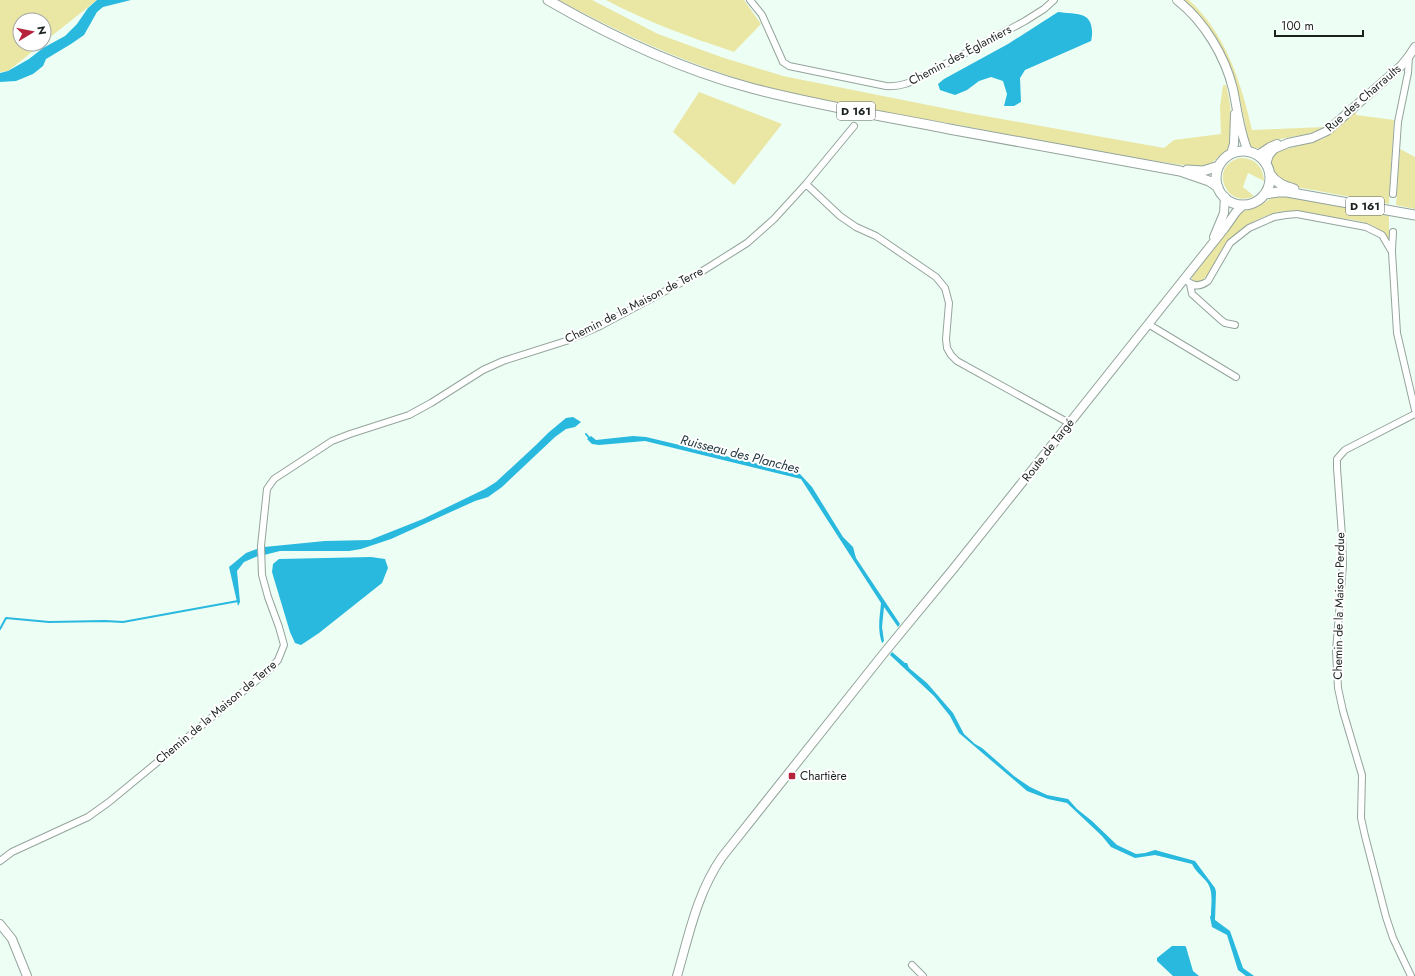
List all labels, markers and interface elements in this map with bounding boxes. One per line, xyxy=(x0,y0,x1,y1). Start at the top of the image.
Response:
north arrow xyxy=(12,12,52,52)
scale bar xyxy=(1275,12,1363,38)
text: 100 m xyxy=(1281,17,1314,35)
street label: Chemin des Églantiers xyxy=(905,20,1015,90)
text: N xyxy=(33,25,50,36)
street label: Rue des Charraults xyxy=(1321,60,1405,136)
road number: D 161 xyxy=(837,102,875,120)
road number: D 161 xyxy=(1346,197,1384,215)
street label: Chemin de la Maison de Terre xyxy=(562,262,706,348)
street label: Route de Targé xyxy=(1018,415,1078,485)
water label: Ruisseau des Planches xyxy=(679,430,802,478)
street label: Chemin de la Maison Perdue xyxy=(1329,532,1349,680)
street label: Chemin de la Maison de Terre xyxy=(152,656,280,768)
place label: Chartière xyxy=(800,767,847,785)
marker: Chartière xyxy=(787,771,797,781)

